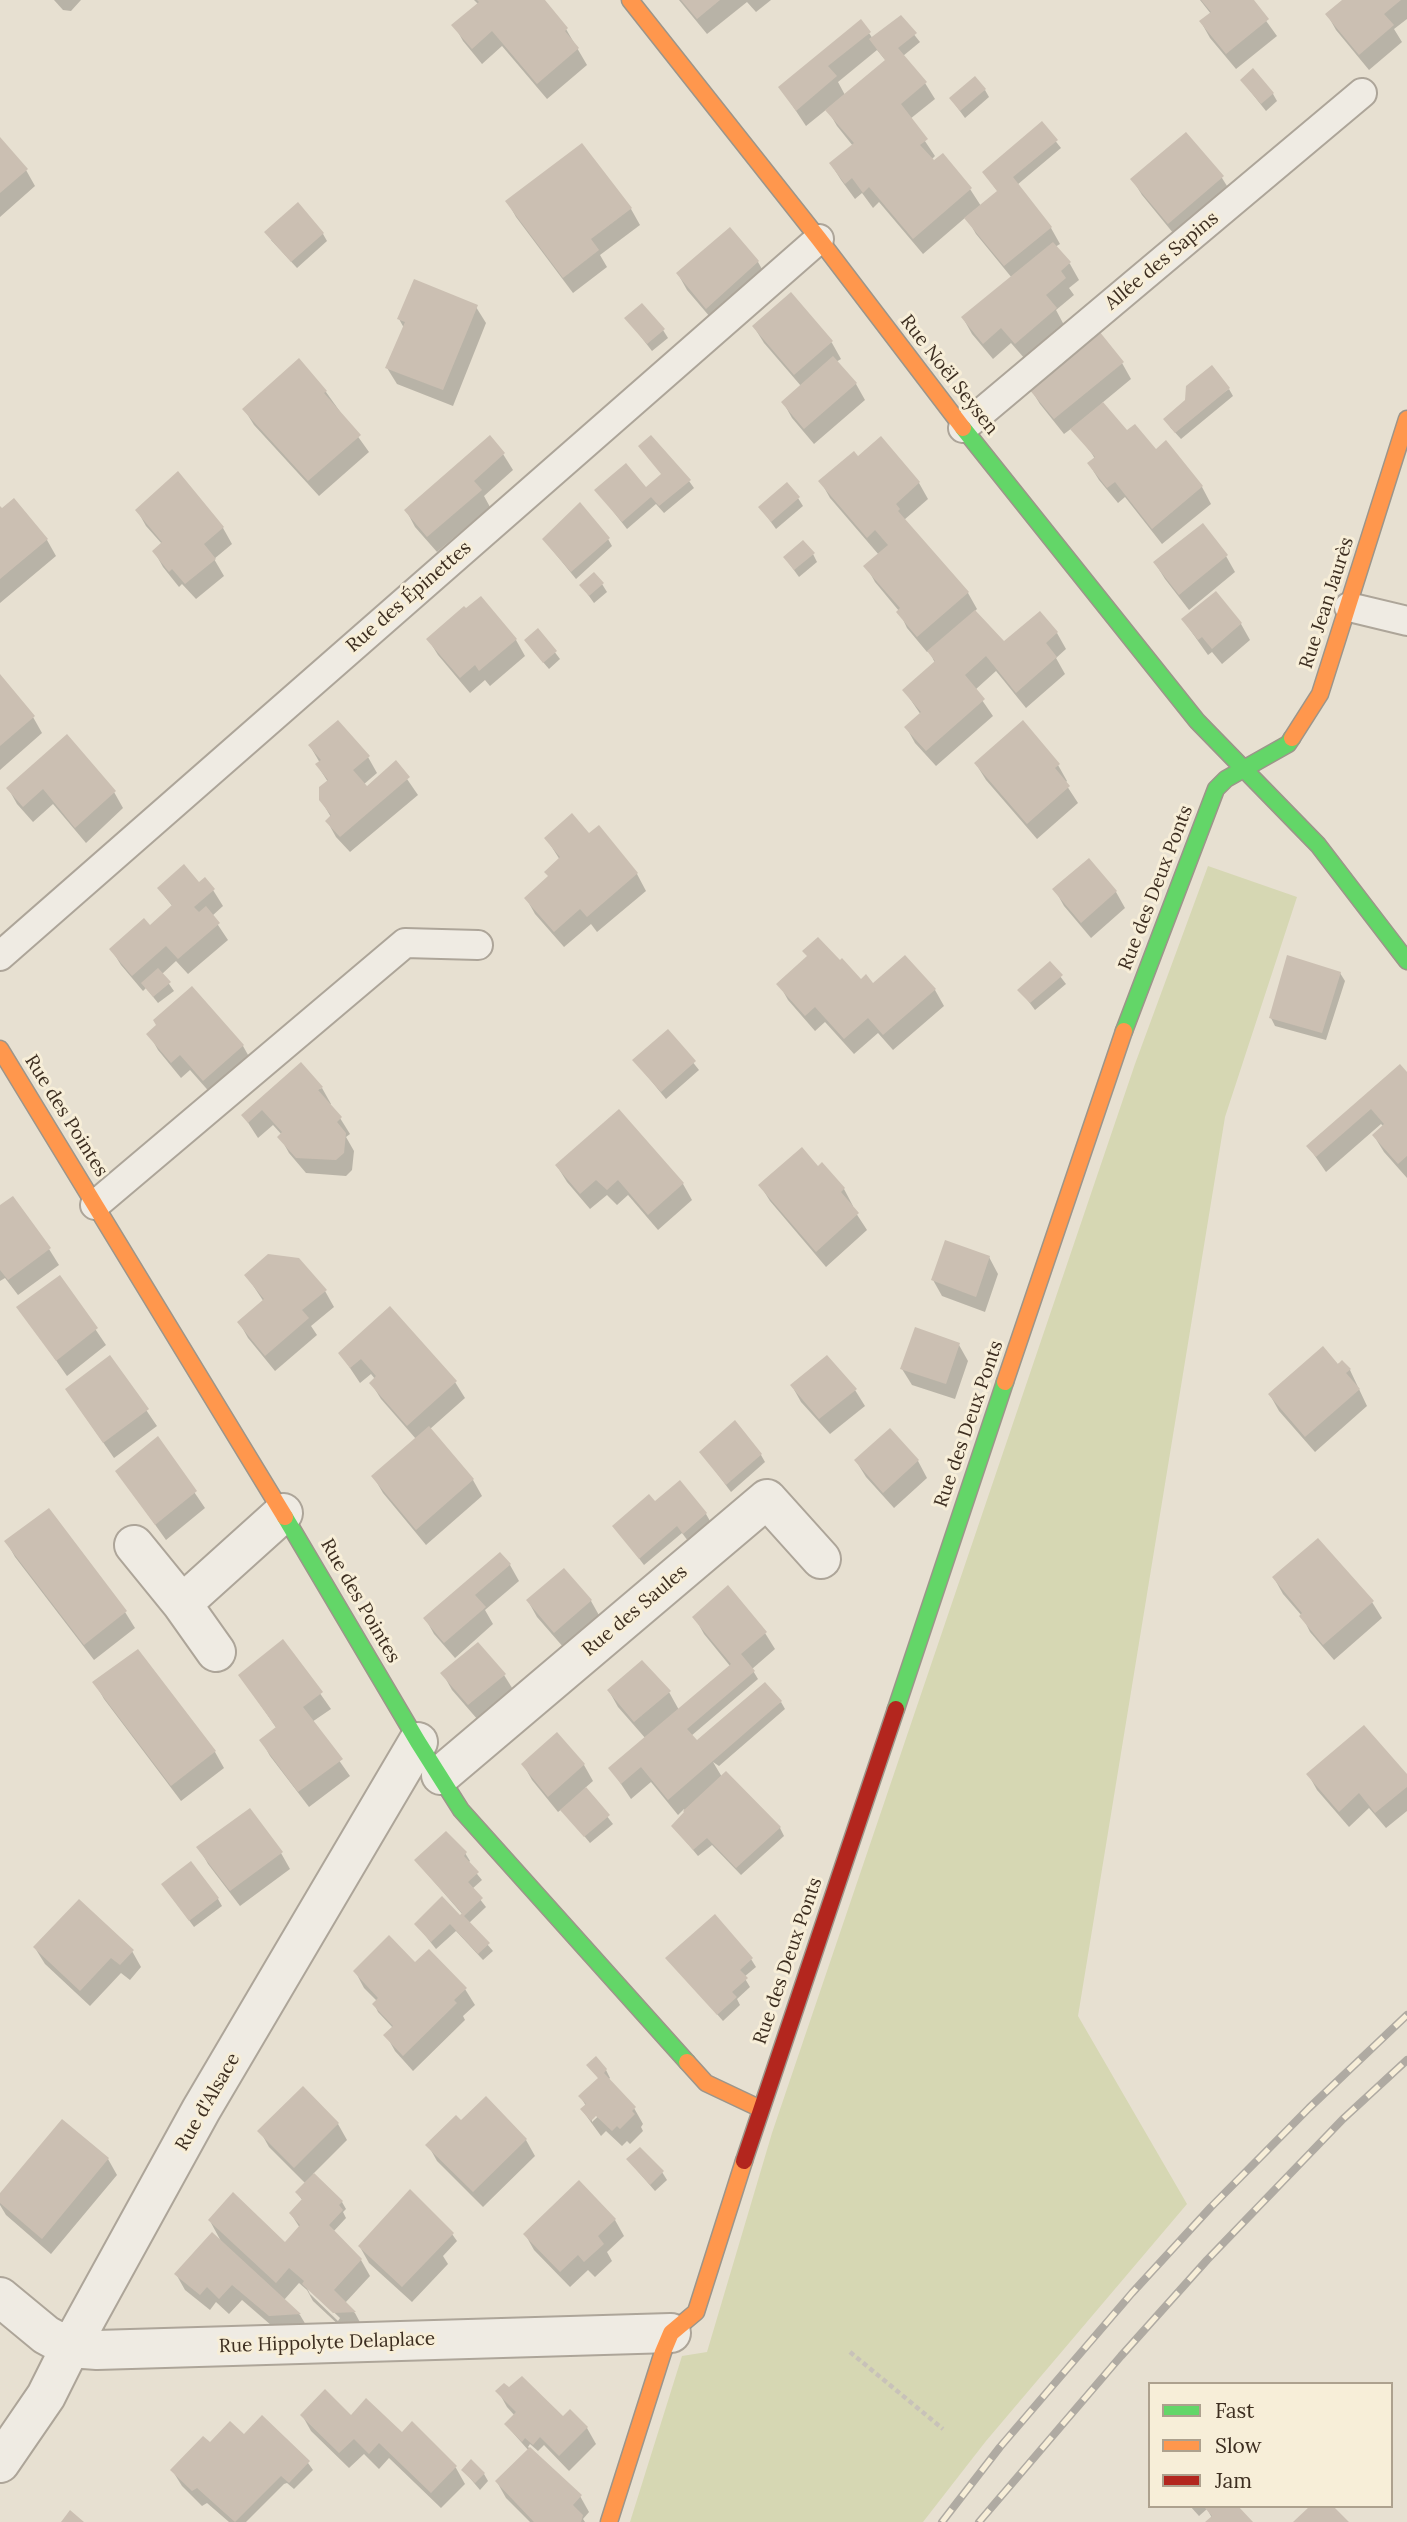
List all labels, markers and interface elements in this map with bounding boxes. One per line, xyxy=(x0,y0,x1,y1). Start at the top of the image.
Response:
street label: Allée des Sapins xyxy=(1101,207,1223,315)
street label: Rue Noël Seysen xyxy=(895,310,1003,440)
street label: Rue Jean Jaurès xyxy=(1295,534,1359,672)
street label: Rue des Épinettes xyxy=(342,537,476,657)
street label: Rue des Deux Ponts xyxy=(1114,802,1198,974)
street label: Rue des Pointes xyxy=(19,1051,113,1181)
street label: Rue des Deux Ponts xyxy=(930,1338,1008,1510)
street label: Rue des Pointes xyxy=(315,1535,405,1667)
street label: Rue des Saules xyxy=(578,1560,692,1662)
street label: Rue des Deux Ponts xyxy=(749,1875,827,2047)
street label: Rue d'Alsace xyxy=(171,2049,245,2155)
street label: Rue Hippolyte Delaplace xyxy=(219,2328,435,2358)
legend xyxy=(1148,2382,1393,2508)
text: Fast xyxy=(1215,2397,1254,2424)
text: Slow xyxy=(1215,2432,1262,2459)
text: Jam xyxy=(1215,2467,1252,2494)

